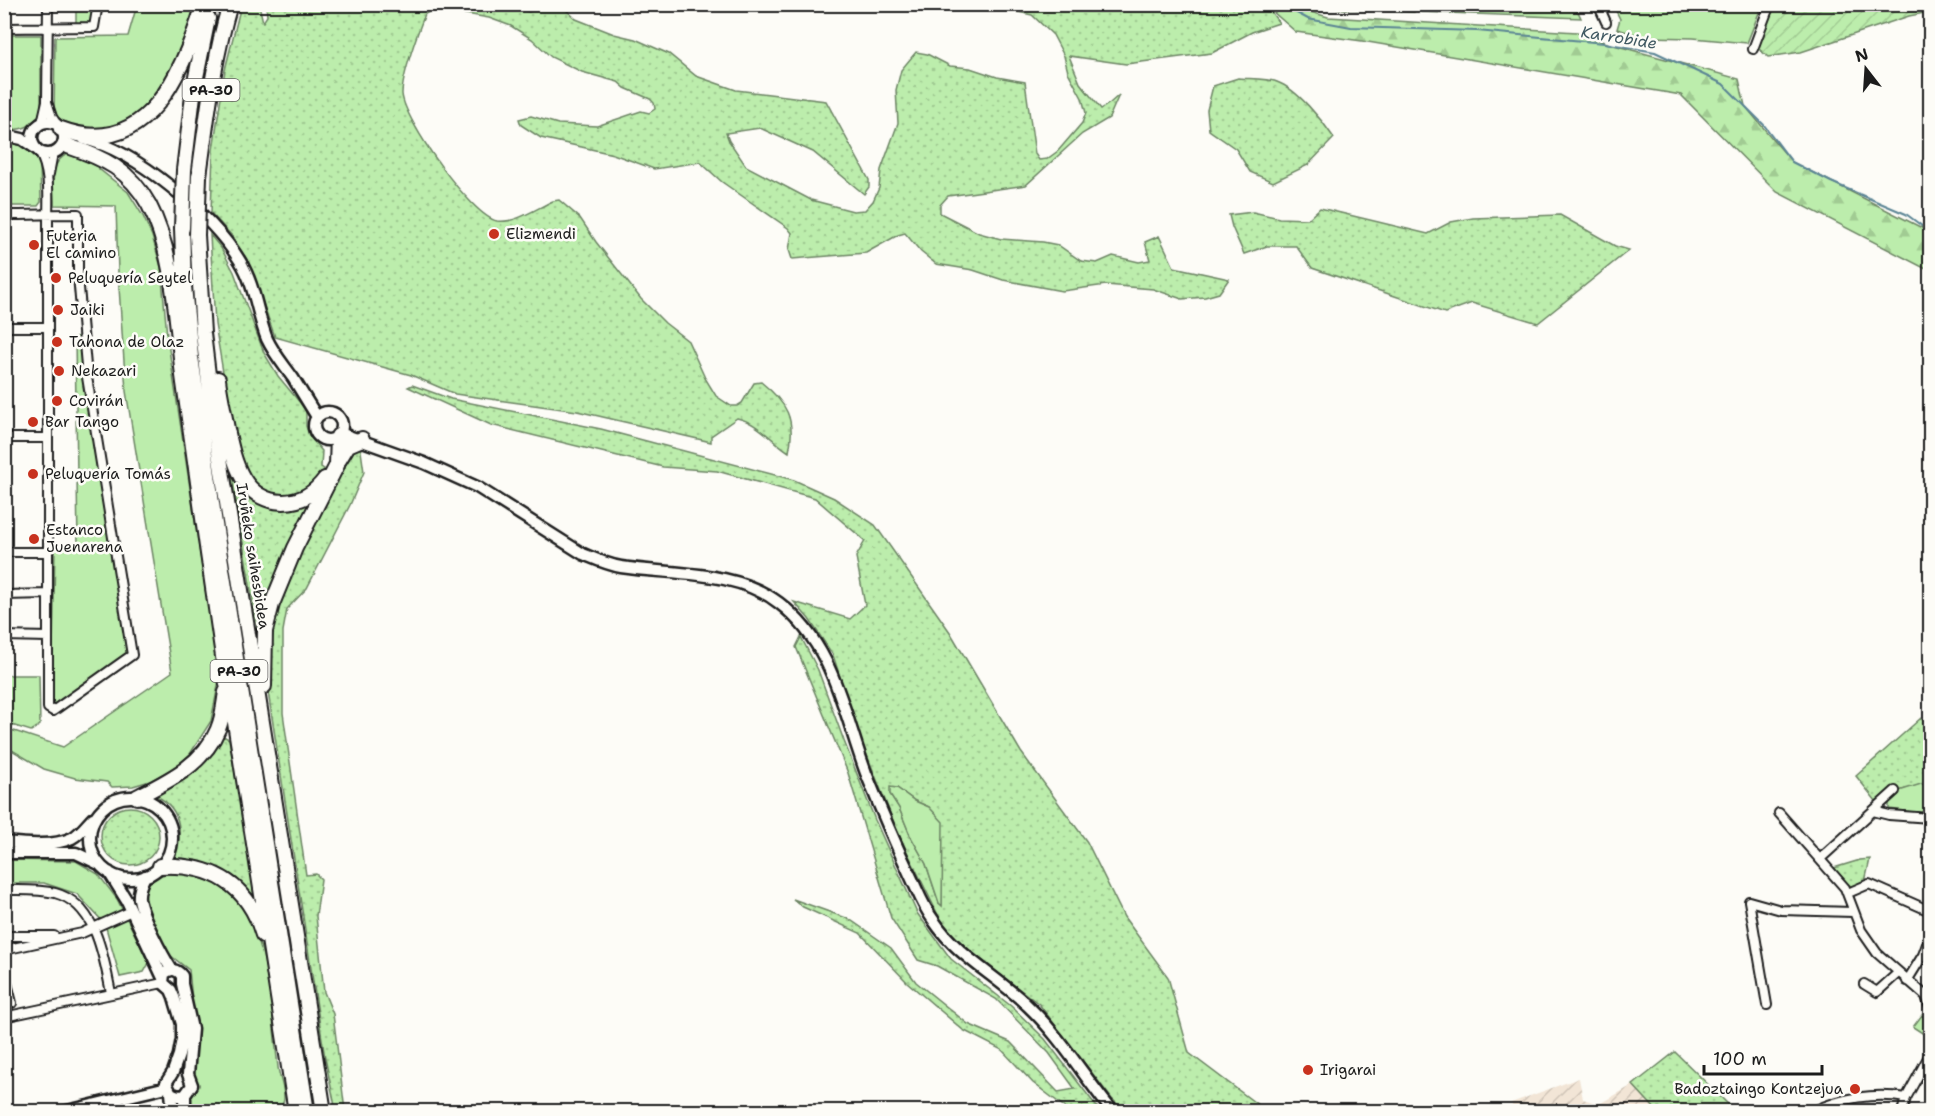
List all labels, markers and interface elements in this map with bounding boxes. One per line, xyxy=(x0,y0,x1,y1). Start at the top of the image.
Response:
water label: Karrobide xyxy=(1580,21,1658,54)
north arrow xyxy=(1836,39,1896,99)
text: N xyxy=(1853,43,1871,67)
road number: PA-30 xyxy=(182,79,240,101)
place label: Elizmendi xyxy=(506,224,576,244)
place label: Futeria El camino xyxy=(46,226,116,263)
marker: Elizmendi xyxy=(487,227,501,241)
marker: Futeria El camino xyxy=(27,238,41,252)
place label: Peluquería Seytel xyxy=(68,268,192,288)
marker: Peluquería Seytel xyxy=(49,271,63,285)
place label: Jaiki xyxy=(70,300,105,320)
marker: Jaiki xyxy=(51,303,65,317)
place label: Tahona de Olaz xyxy=(69,332,184,352)
marker: Tahona de Olaz xyxy=(50,335,64,349)
place label: Nekazari xyxy=(71,361,137,381)
marker: Nekazari xyxy=(52,364,66,378)
place label: Covirán xyxy=(69,391,123,411)
marker: Covirán xyxy=(50,394,64,408)
place label: Bar Tango xyxy=(45,412,119,432)
marker: Bar Tango xyxy=(26,415,40,429)
place label: Peluquería Tomás xyxy=(45,464,171,484)
marker: Peluquería Tomás xyxy=(26,467,40,481)
street label: Iruñeko saihesbidea xyxy=(232,482,275,631)
place label: Estanco Juenarena xyxy=(46,520,124,557)
marker: Estanco Juenarena xyxy=(27,532,41,546)
road number: PA-30 xyxy=(210,660,268,682)
scale bar xyxy=(1704,1038,1822,1076)
text: 100 m xyxy=(1713,1047,1767,1071)
place label: Irigarai xyxy=(1320,1060,1376,1080)
marker: Irigarai xyxy=(1301,1063,1315,1077)
place label: Badoztaingo Kontzejua xyxy=(1674,1079,1844,1099)
marker: Badoztaingo Kontzejua xyxy=(1848,1082,1862,1096)

